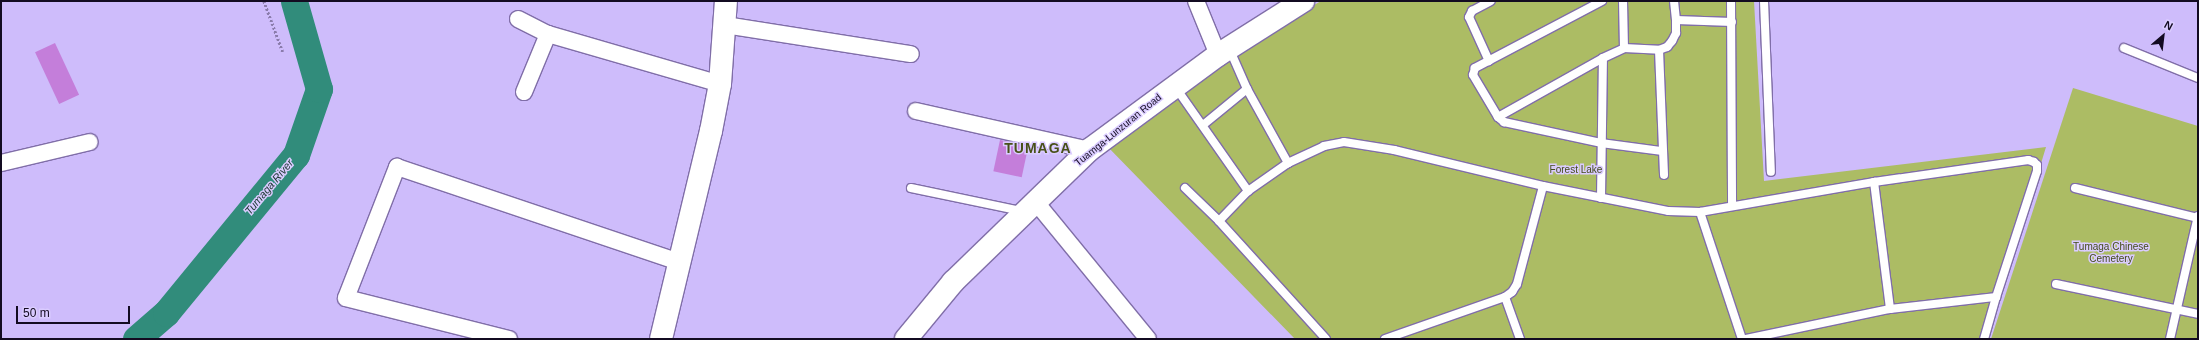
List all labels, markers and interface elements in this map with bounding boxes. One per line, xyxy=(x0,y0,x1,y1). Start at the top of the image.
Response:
north arrow xyxy=(2143,16,2183,56)
text: N xyxy=(2162,18,2175,33)
street label: Tuamga-Lunzuran Road xyxy=(1072,91,1164,169)
district label: TUMAGA xyxy=(1004,140,1072,156)
water label: Tumaga River xyxy=(242,157,296,217)
park label: Forest Lake xyxy=(1550,164,1602,176)
park label: Tumaga Chinese Cemetery xyxy=(2073,240,2149,264)
scale bar xyxy=(18,298,132,324)
text: 50 m xyxy=(23,306,50,320)

